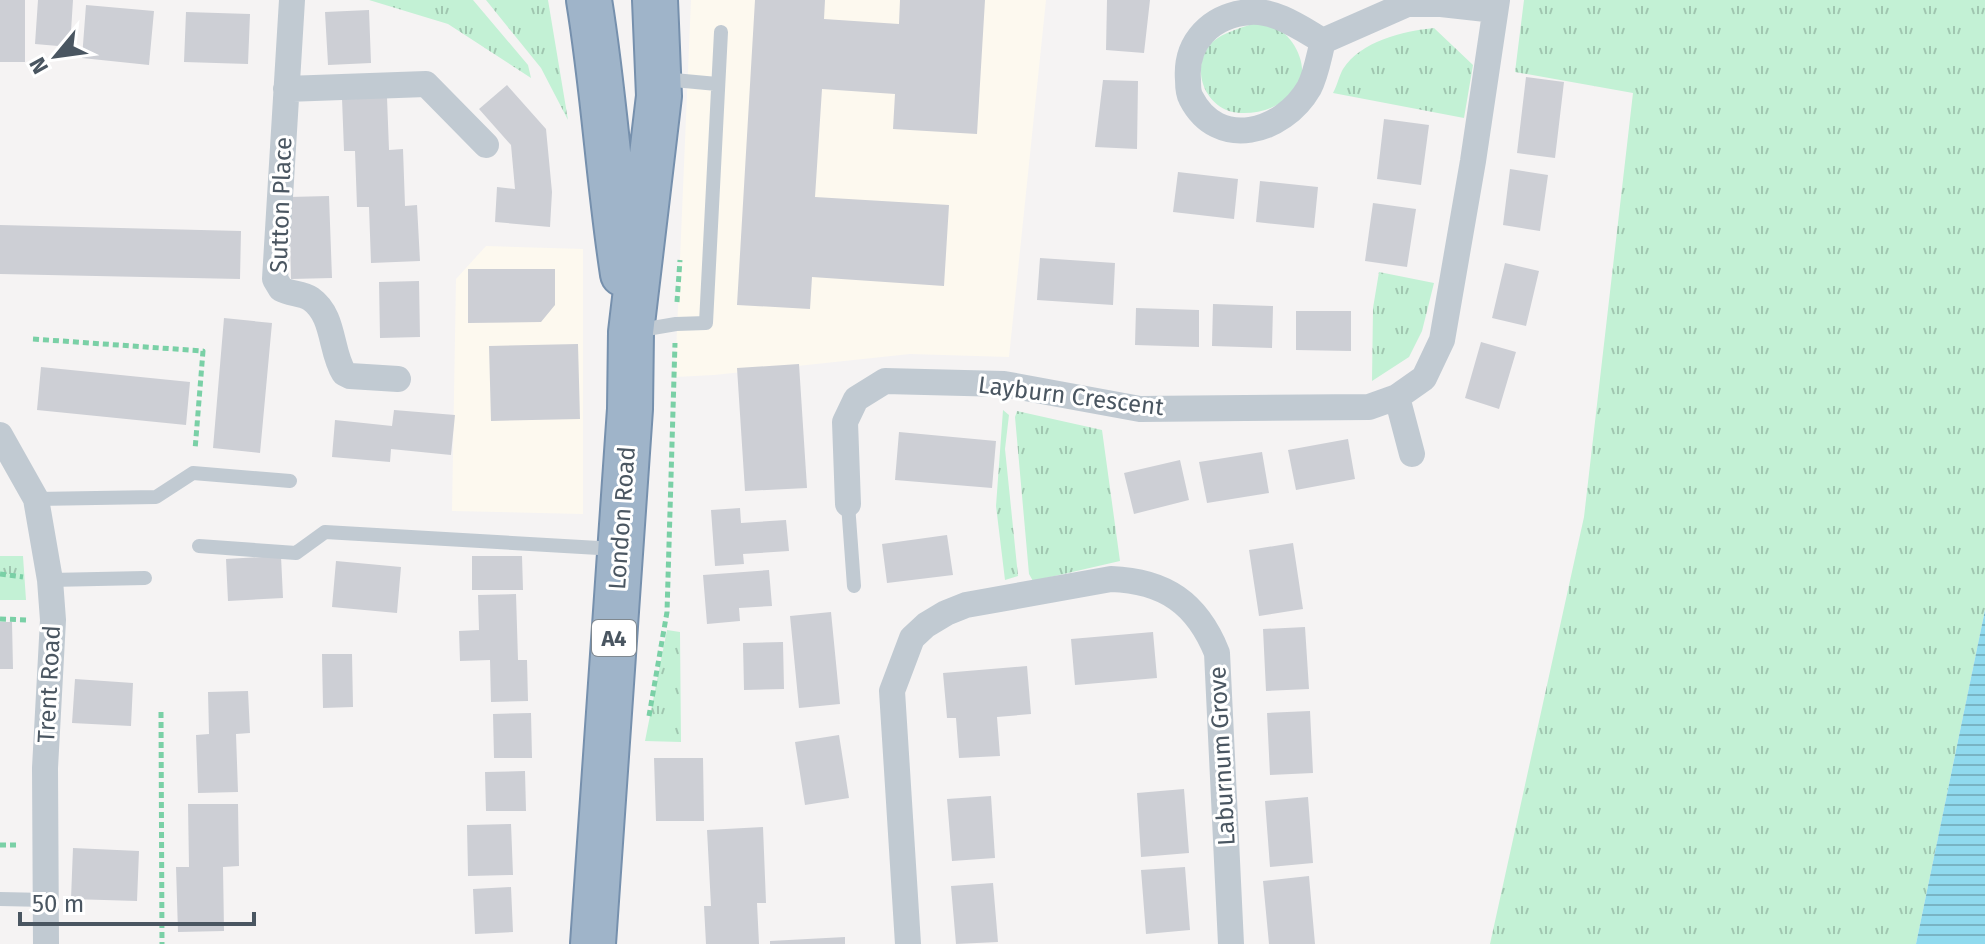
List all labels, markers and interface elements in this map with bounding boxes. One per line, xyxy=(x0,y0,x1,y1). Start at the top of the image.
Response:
north arrow xyxy=(16,16,96,96)
text: N xyxy=(24,53,54,78)
street label: Sutton Place xyxy=(265,136,297,274)
street label: Layburn Crescent xyxy=(977,371,1166,421)
street label: London Road xyxy=(603,445,641,591)
road number: A4 xyxy=(592,620,636,656)
street label: Trent Road xyxy=(32,624,66,744)
street label: Laburnum Grove xyxy=(1203,666,1241,846)
scale bar xyxy=(20,876,254,926)
text: 50 m xyxy=(32,890,84,918)

